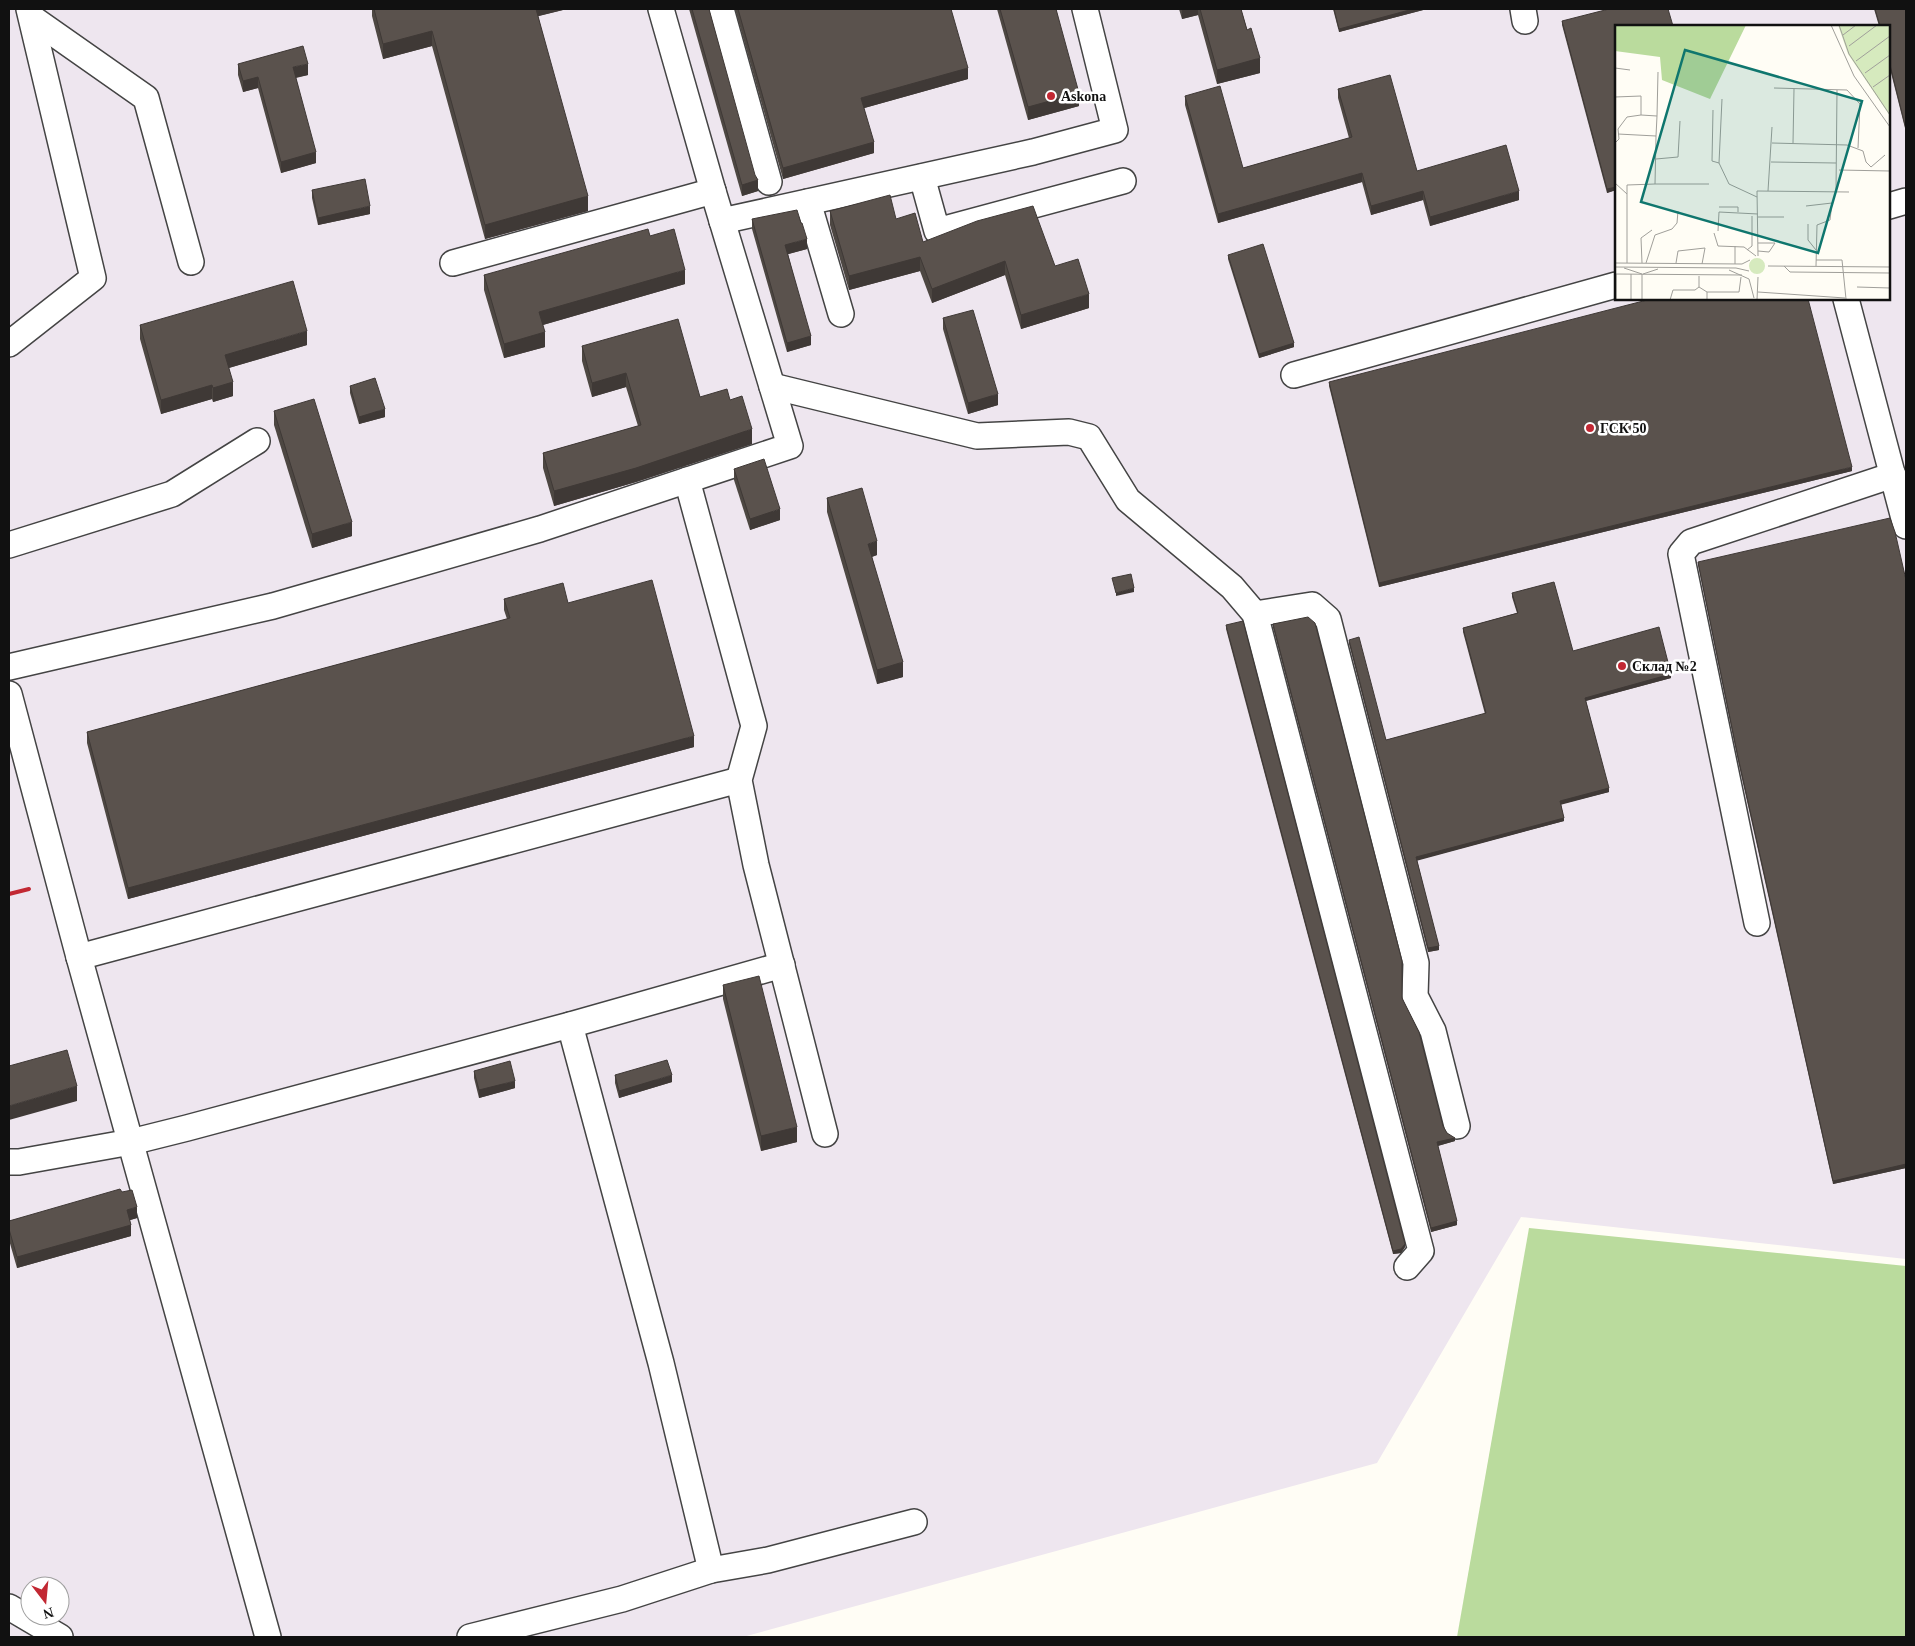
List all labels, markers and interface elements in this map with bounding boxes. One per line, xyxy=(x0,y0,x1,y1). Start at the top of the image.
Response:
inset map xyxy=(1615,25,1890,300)
place label: Askona xyxy=(1061,89,1106,104)
marker: Askona xyxy=(1045,90,1057,102)
place label: ГСК 50 xyxy=(1600,421,1646,436)
marker: ГСК 50 xyxy=(1584,422,1596,434)
place label: Склад №2 xyxy=(1632,659,1697,674)
marker: Склад №2 xyxy=(1616,660,1628,672)
north arrow xyxy=(20,1576,70,1626)
text: N xyxy=(42,1604,55,1622)

